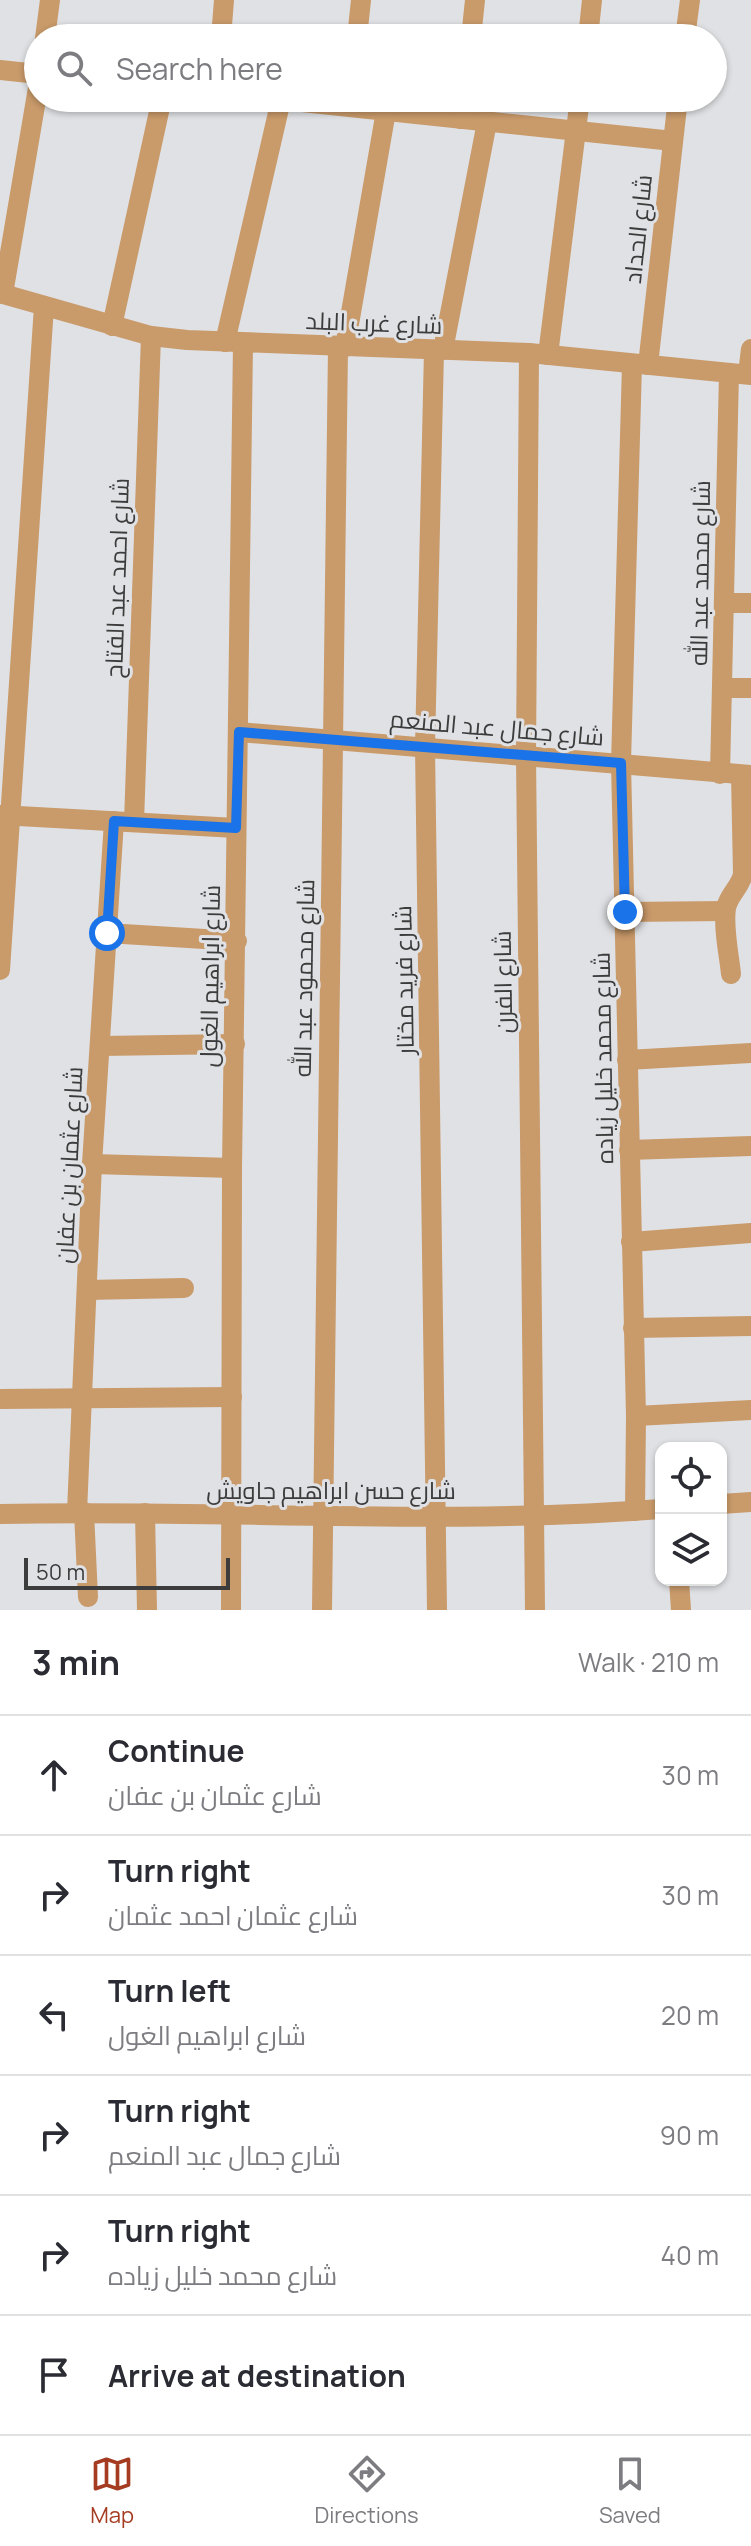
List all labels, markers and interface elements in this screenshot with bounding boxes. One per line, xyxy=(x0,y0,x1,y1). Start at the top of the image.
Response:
search box xyxy=(24,24,727,112)
icon: search xyxy=(52,46,96,90)
text: Search here xyxy=(116,48,283,89)
street label: شارع الحداد xyxy=(615,173,660,285)
street label: شارع غرب البلد xyxy=(305,303,443,342)
street label: شارع احمد عبد الفتاح xyxy=(96,477,137,679)
street label: شارع محمد عبد الله xyxy=(681,480,718,666)
street label: شارع جمال عبد المنعم xyxy=(388,701,606,754)
street label: شارع محمود عبد الله xyxy=(285,879,322,1077)
street label: شارع ابراهيم الغول xyxy=(191,884,228,1068)
route end xyxy=(607,894,643,930)
street label: شارع فريد مختار xyxy=(385,905,422,1057)
route start xyxy=(89,915,125,951)
street label: شارع الفرن xyxy=(485,930,520,1034)
street label: شارع محمد خليل زياده xyxy=(584,952,621,1164)
street label: شارع عثمان بن عفان xyxy=(46,1066,91,1264)
map controls xyxy=(655,1442,727,1586)
button: locate xyxy=(655,1442,727,1514)
street label: شارع حسن ابراهيم جاويش xyxy=(206,1473,456,1507)
button: layers xyxy=(655,1514,727,1586)
scale bar xyxy=(24,1554,230,1590)
text: 50 m xyxy=(36,1557,85,1587)
text: 3 min xyxy=(32,1639,120,1685)
text: Walk · 210 m xyxy=(578,1644,719,1680)
text: Continue xyxy=(108,1730,244,1771)
icon: ahead xyxy=(32,1753,76,1797)
text: 30 m xyxy=(662,1757,719,1793)
text: شارع عثمان بن عفان xyxy=(108,1777,322,1813)
text: Turn right xyxy=(108,1850,251,1891)
icon: right xyxy=(32,1873,76,1917)
text: 30 m xyxy=(662,1877,719,1913)
text: شارع عثمان احمد عثمان xyxy=(108,1897,358,1933)
text: Turn left xyxy=(108,1970,231,2011)
icon: left xyxy=(32,1993,76,2037)
text: 20 m xyxy=(661,1997,719,2033)
text: شارع ابراهيم الغول xyxy=(108,2017,306,2053)
text: Turn right xyxy=(108,2090,251,2131)
icon: right xyxy=(32,2113,76,2157)
text: 90 m xyxy=(660,2117,719,2153)
text: شارع جمال عبد المنعم xyxy=(108,2137,341,2173)
text: Turn right xyxy=(108,2210,251,2251)
icon: right xyxy=(32,2233,76,2277)
text: 40 m xyxy=(661,2237,719,2273)
text: شارع محمد خليل زياده xyxy=(108,2257,337,2293)
icon: arrive xyxy=(32,2353,76,2397)
text: Arrive at destination xyxy=(108,2355,406,2396)
tab: Map xyxy=(90,2452,134,2530)
tab: Directions xyxy=(314,2452,419,2530)
tab: Saved xyxy=(599,2452,661,2530)

